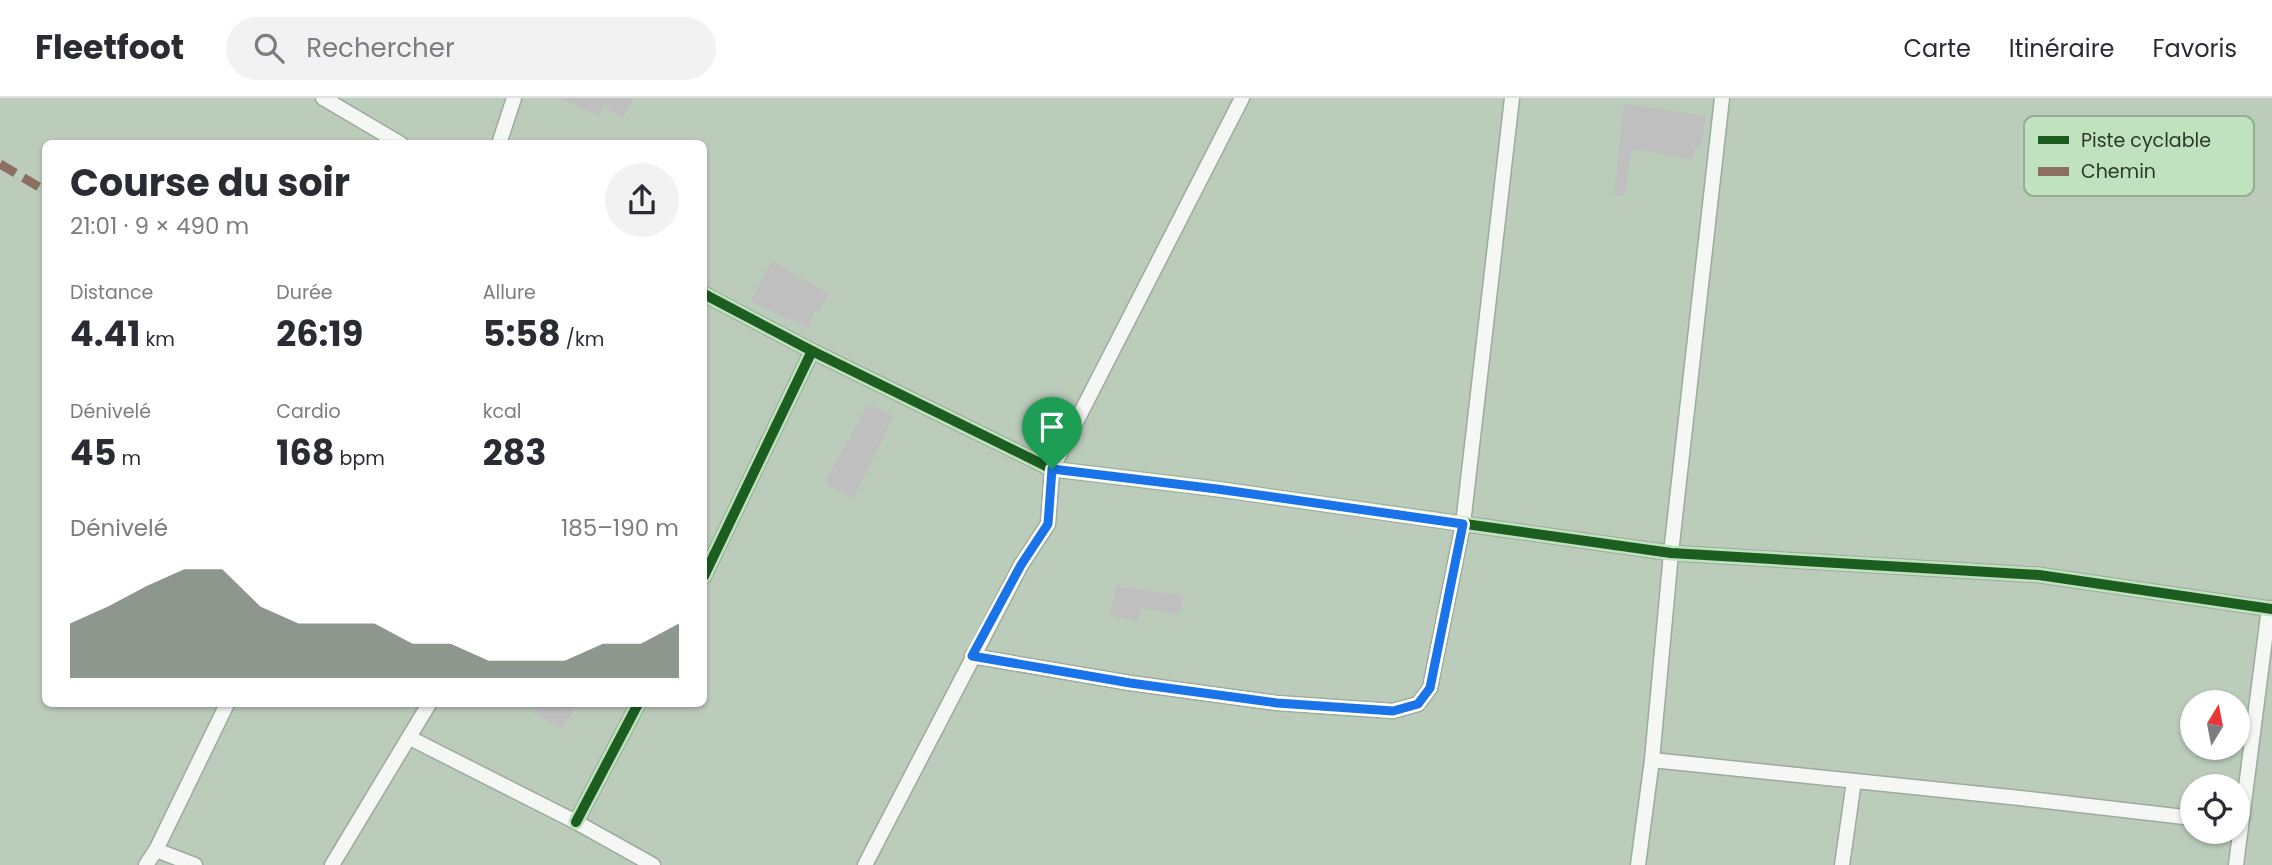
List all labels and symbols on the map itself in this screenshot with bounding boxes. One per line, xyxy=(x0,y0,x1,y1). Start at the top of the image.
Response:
legend xyxy=(2024,116,2254,196)
text: Piste cyclable xyxy=(2081,127,2211,154)
text: Chemin xyxy=(2081,158,2156,185)
pin xyxy=(1022,397,1082,469)
north arrow xyxy=(2180,690,2250,760)

